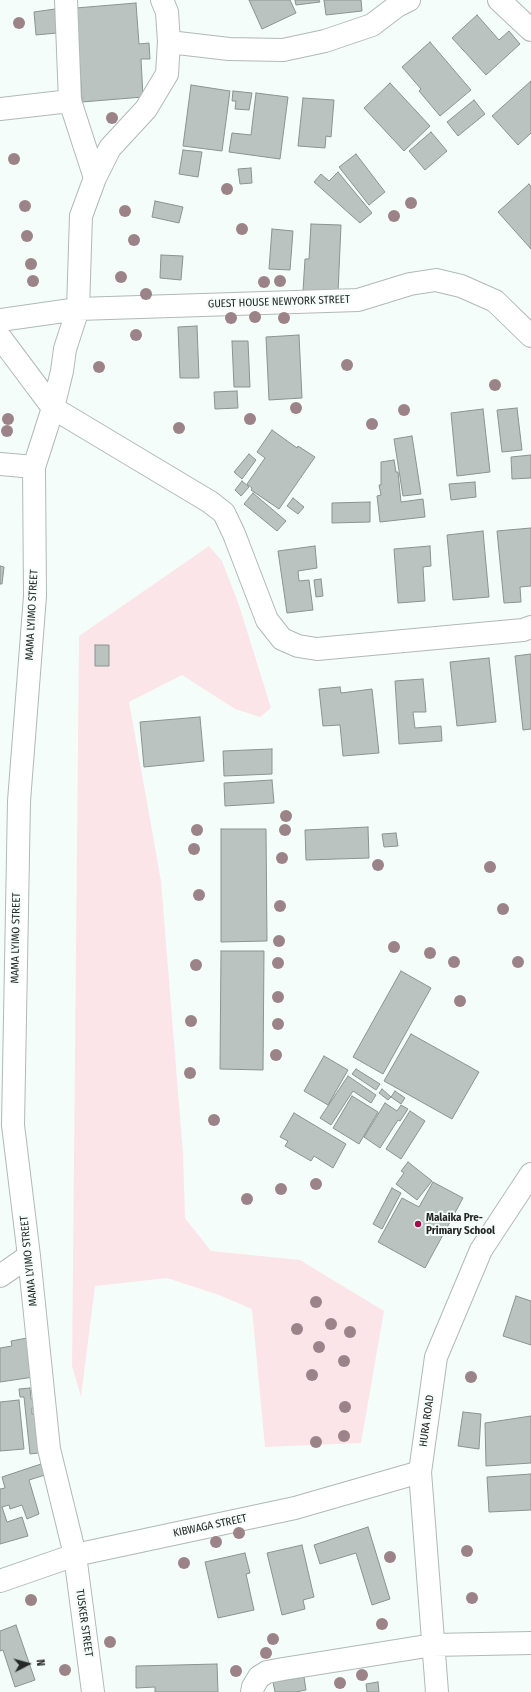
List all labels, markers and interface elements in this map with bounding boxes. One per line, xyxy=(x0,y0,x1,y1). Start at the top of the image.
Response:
street label: GUEST HOUSE NEWYORK STREET xyxy=(208,293,350,311)
street label: MAMA LYIMO STREET xyxy=(23,569,41,661)
street label: MAMA LYIMO STREET xyxy=(9,892,23,984)
place label: Malaika Pre- Primary School xyxy=(426,1211,495,1237)
street label: MAMA LYIMO STREET xyxy=(18,1215,40,1307)
marker: Malaika Pre- Primary School xyxy=(413,1219,423,1229)
street label: HURA ROAD xyxy=(417,1394,437,1448)
street label: KIBWAGA STREET xyxy=(172,1512,248,1540)
street label: TUSKER STREET xyxy=(73,1588,95,1658)
north arrow xyxy=(8,1644,48,1684)
text: N xyxy=(34,1659,47,1667)

